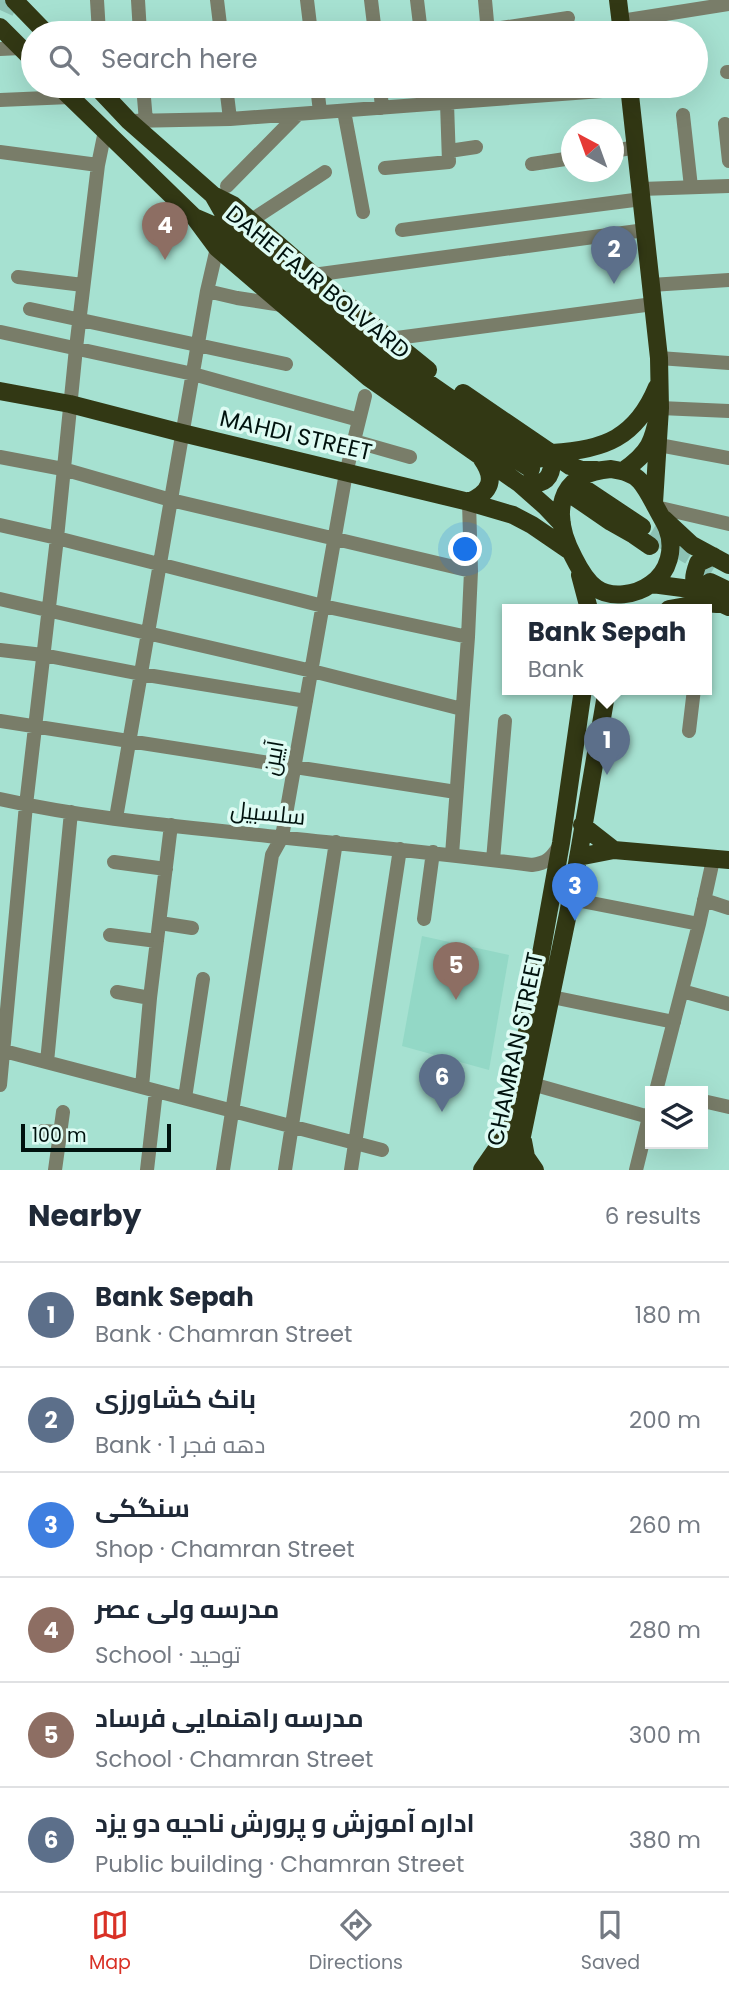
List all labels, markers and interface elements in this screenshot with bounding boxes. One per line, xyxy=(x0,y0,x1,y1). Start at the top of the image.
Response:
search box xyxy=(21,21,708,98)
icon: search xyxy=(45,41,83,79)
text: Search here xyxy=(101,41,258,77)
north arrow xyxy=(561,119,624,182)
street label: DAHE FAJR BOLVARD xyxy=(219,198,417,366)
pin: 4 xyxy=(142,202,188,260)
pin: 2 xyxy=(591,226,637,284)
street label: MAHDI STREET xyxy=(217,402,375,468)
your location xyxy=(448,532,482,566)
popup xyxy=(502,604,712,695)
text: Bank Sepah xyxy=(528,614,686,650)
text: Bank xyxy=(528,653,584,685)
pin: 1 xyxy=(584,717,630,775)
street label: آیین xyxy=(254,738,292,778)
street label: سلسبیل xyxy=(229,793,307,833)
pin: 3 xyxy=(552,863,598,921)
pin: 5 xyxy=(433,942,479,1000)
street label: CHAMRAN STREET xyxy=(479,949,551,1149)
pin: 6 xyxy=(419,1054,465,1112)
map controls xyxy=(645,1086,708,1149)
button: layers xyxy=(645,1086,708,1149)
scale bar xyxy=(21,1121,172,1153)
text: 100 m xyxy=(32,1122,87,1149)
text: Nearby xyxy=(28,1194,142,1237)
text: 6 results xyxy=(605,1200,701,1232)
text: Bank Sepah xyxy=(95,1279,254,1315)
text: 1 xyxy=(47,1299,55,1331)
text: 180 m xyxy=(635,1299,701,1331)
text: Bank · Chamran Street xyxy=(95,1318,352,1350)
text: بانک کشاورزی xyxy=(95,1381,256,1417)
text: 2 xyxy=(44,1404,58,1436)
text: 200 m xyxy=(629,1404,701,1436)
text: Bank · دهه فجر 1 xyxy=(95,1429,265,1461)
text: سنگکی xyxy=(95,1490,190,1526)
text: 3 xyxy=(44,1509,58,1541)
text: 260 m xyxy=(629,1509,701,1541)
text: Shop · Chamran Street xyxy=(95,1533,355,1565)
text: مدرسه ولی عصر xyxy=(95,1591,279,1627)
text: 4 xyxy=(43,1614,59,1646)
text: 280 m xyxy=(629,1614,701,1646)
text: School · توحید xyxy=(95,1639,241,1671)
text: مدرسه راهنمایی فرساد xyxy=(95,1700,364,1736)
text: 5 xyxy=(44,1719,58,1751)
text: 300 m xyxy=(629,1719,701,1751)
text: School · Chamran Street xyxy=(95,1743,373,1775)
text: اداره آموزش و پرورش ناحیه دو یزد xyxy=(95,1805,475,1841)
text: 6 xyxy=(44,1824,58,1856)
text: 380 m xyxy=(629,1824,701,1856)
text: Public building · Chamran Street xyxy=(95,1848,464,1880)
tab: Map xyxy=(89,1906,131,1977)
tab: Directions xyxy=(309,1906,403,1977)
tab: Saved xyxy=(581,1906,640,1977)

